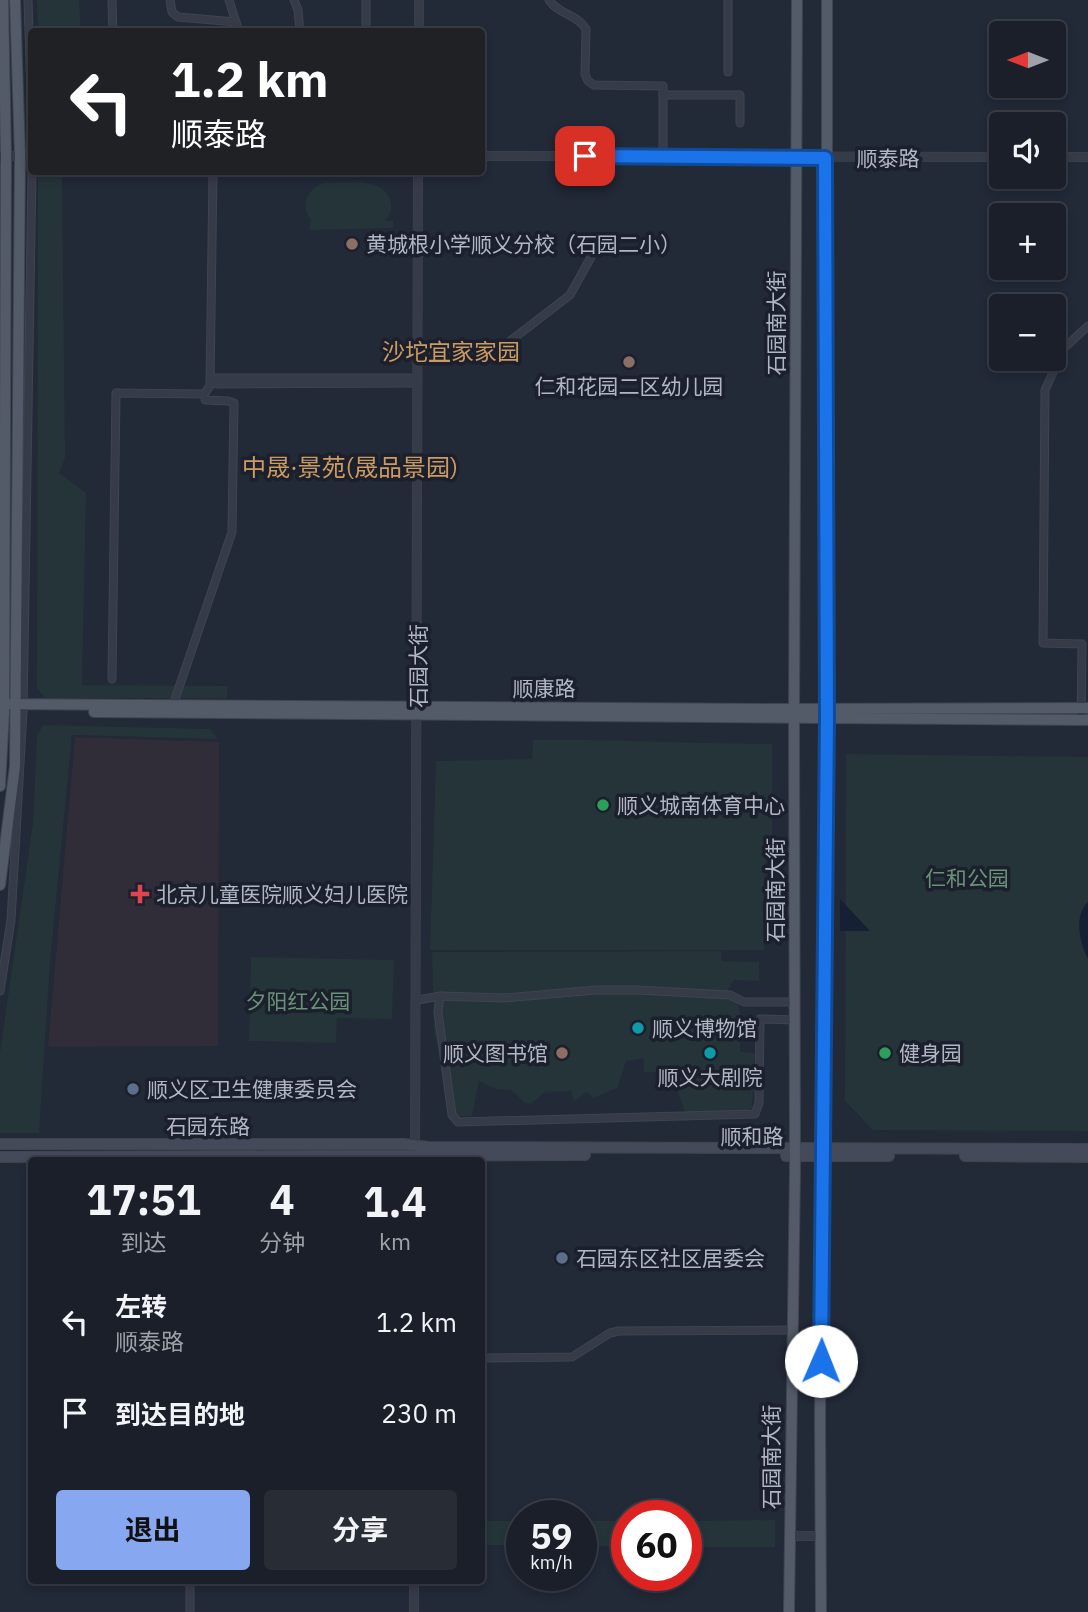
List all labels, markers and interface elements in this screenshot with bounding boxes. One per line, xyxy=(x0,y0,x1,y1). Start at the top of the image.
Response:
north arrow xyxy=(989,21,1066,98)
map controls xyxy=(989,21,1066,371)
text: 1.2 km xyxy=(171,47,329,110)
icon: left xyxy=(56,56,147,147)
button: sound xyxy=(989,112,1066,189)
text: 顺泰路 xyxy=(171,113,267,155)
pin xyxy=(555,126,615,186)
icon: arrive xyxy=(566,137,604,175)
street label: 顺泰路 xyxy=(857,144,920,172)
button: + xyxy=(989,203,1066,280)
place label: 黄城根小学顺义分校（石园二小） xyxy=(366,230,681,258)
marker: 黄城根小学顺义分校（石园二小） xyxy=(344,236,360,252)
street label: 石园南大街 xyxy=(762,271,790,376)
button: − xyxy=(989,294,1066,371)
district label: 沙坨宜家家园 xyxy=(382,336,520,366)
marker: 仁和花园二区幼儿园 xyxy=(621,354,637,370)
place label: 仁和花园二区幼儿园 xyxy=(535,372,724,400)
district label: 中晟·景苑(晟品景园) xyxy=(242,451,458,483)
street label: 石园大街 xyxy=(404,624,432,708)
street label: 顺康路 xyxy=(513,674,576,702)
place label: 顺义城南体育中心 xyxy=(617,791,785,819)
marker: 顺义城南体育中心 xyxy=(595,797,611,813)
street label: 石园南大街 xyxy=(761,838,789,943)
park label: 仁和公园 xyxy=(925,864,1009,892)
place label: 北京儿童医院顺义妇儿医院 xyxy=(156,880,408,908)
marker: 北京儿童医院顺义妇儿医院 xyxy=(130,884,150,904)
park label: 夕阳红公园 xyxy=(246,987,351,1015)
place label: 顺义博物馆 xyxy=(652,1014,757,1042)
marker: 顺义博物馆 xyxy=(630,1020,646,1036)
place label: 顺义图书馆 xyxy=(443,1039,548,1067)
place label: 健身园 xyxy=(899,1039,962,1067)
marker: 顺义图书馆 xyxy=(554,1045,570,1061)
marker: 顺义大剧院 xyxy=(702,1045,718,1061)
marker: 健身园 xyxy=(877,1045,893,1061)
place label: 顺义大剧院 xyxy=(658,1063,763,1091)
place label: 顺义区卫生健康委员会 xyxy=(147,1075,357,1103)
marker: 顺义区卫生健康委员会 xyxy=(125,1081,141,1097)
street label: 石园东路 xyxy=(166,1112,250,1140)
street label: 顺和路 xyxy=(721,1122,784,1150)
text: 17:51 xyxy=(86,1172,201,1227)
text: 4 xyxy=(270,1172,295,1227)
text: 1.4 xyxy=(363,1174,427,1229)
text: km xyxy=(379,1226,411,1256)
text: 到达 xyxy=(121,1227,167,1257)
text: 分钟 xyxy=(259,1227,305,1257)
place label: 石园东区社区居委会 xyxy=(576,1244,765,1272)
marker: 石园东区社区居委会 xyxy=(554,1250,570,1266)
text: 左转 xyxy=(115,1289,167,1323)
icon: left xyxy=(56,1303,94,1341)
text: 1.2 km xyxy=(376,1305,457,1339)
position arrow xyxy=(784,1324,858,1398)
text: 顺泰路 xyxy=(115,1326,184,1356)
icon: arrive xyxy=(56,1394,94,1432)
text: 230 m xyxy=(381,1396,457,1430)
text: 到达目的地 xyxy=(115,1397,245,1431)
street label: 石园南大街 xyxy=(757,1405,785,1510)
button: 退出 xyxy=(56,1490,250,1570)
button: 分享 xyxy=(264,1490,457,1570)
speed limit sign: 60 xyxy=(611,1500,702,1591)
text: 59 xyxy=(530,1513,573,1559)
text: km/h xyxy=(530,1551,573,1574)

